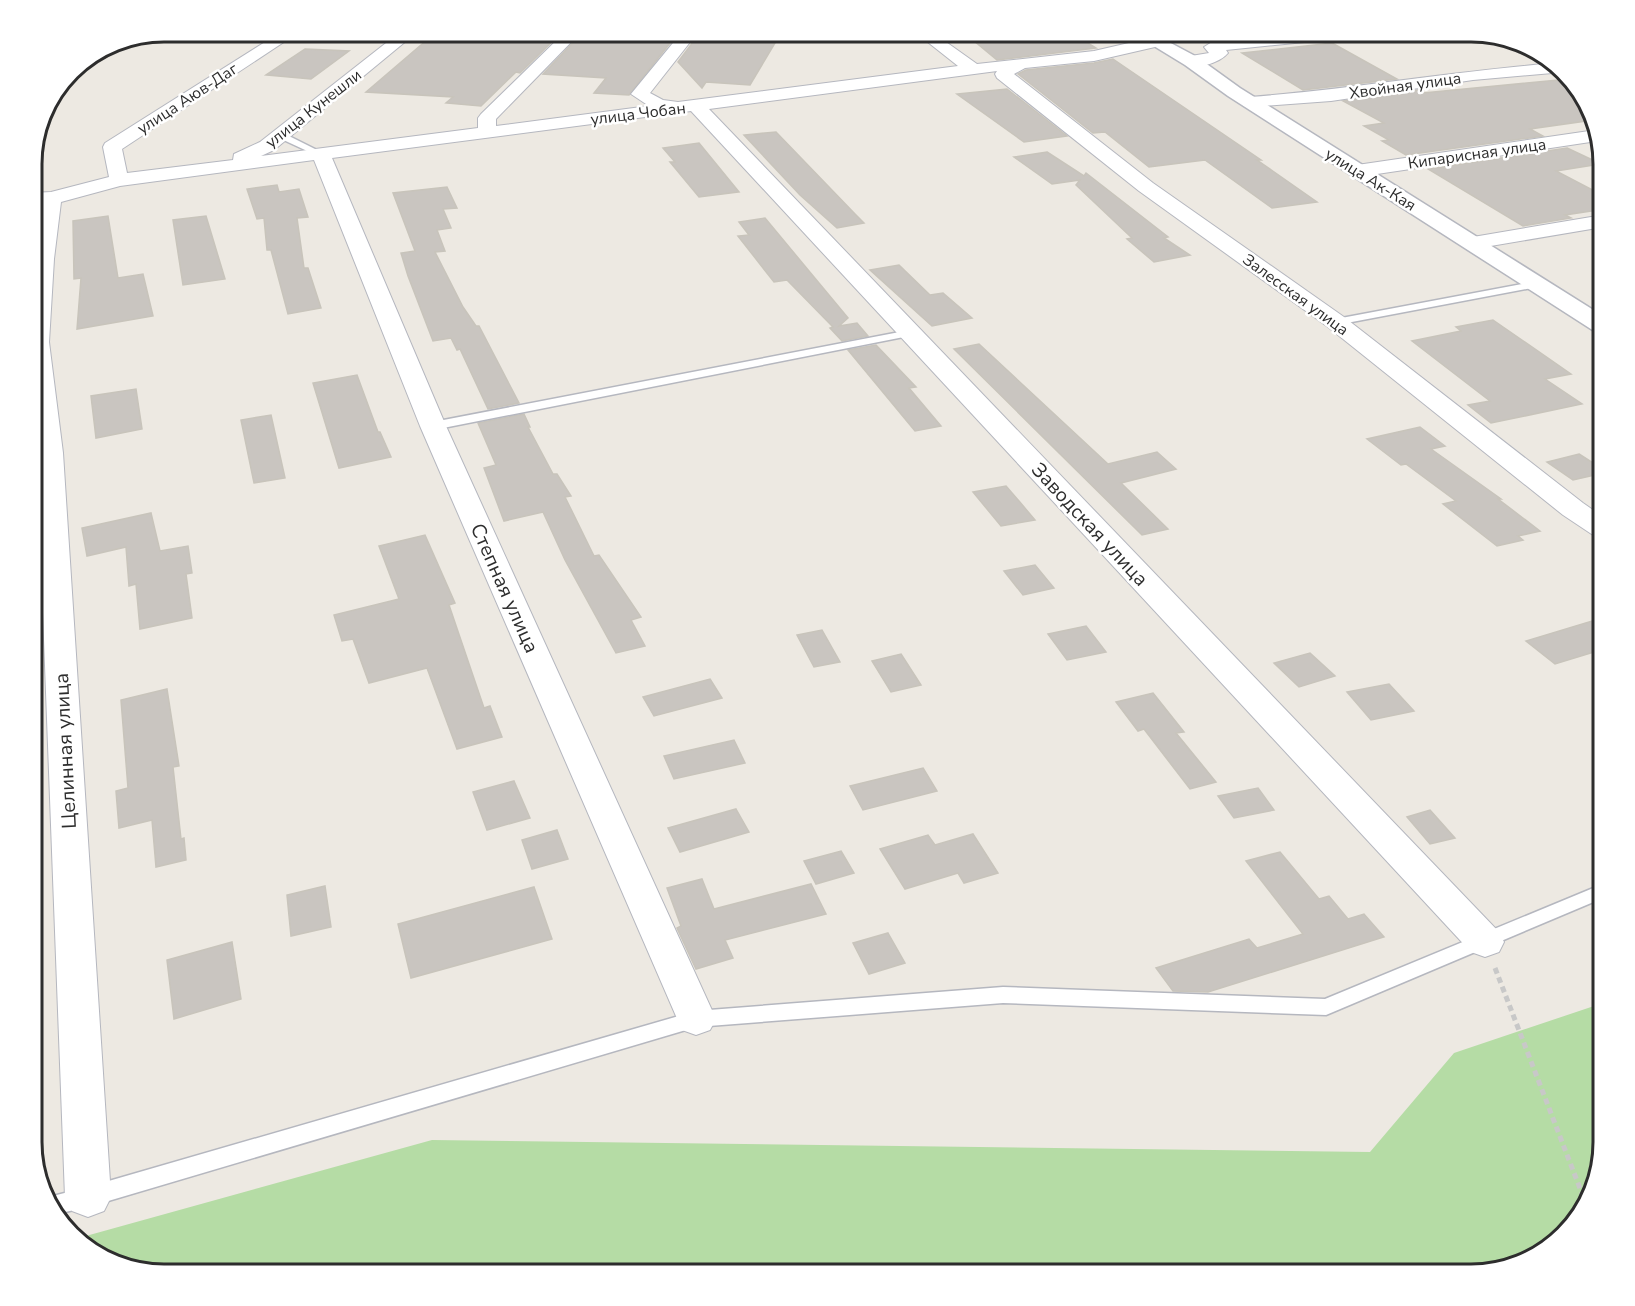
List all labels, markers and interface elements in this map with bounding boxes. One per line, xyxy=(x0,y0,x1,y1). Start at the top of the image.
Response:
street label: улица Аюв-Даг xyxy=(133,58,242,140)
street label: улица Кунешли xyxy=(261,64,366,153)
street label: Хвойная улица xyxy=(1348,67,1463,105)
street label: улица Чобан xyxy=(589,97,687,131)
street label: Кипарисная улица xyxy=(1407,133,1548,175)
street label: улица Ак-Кая xyxy=(1321,143,1420,216)
street label: Залесская улица xyxy=(1238,249,1353,341)
street label: Заводская улица xyxy=(1025,457,1154,592)
street label: Степная улица xyxy=(464,519,545,657)
street label: Целинная улица xyxy=(48,672,83,829)

